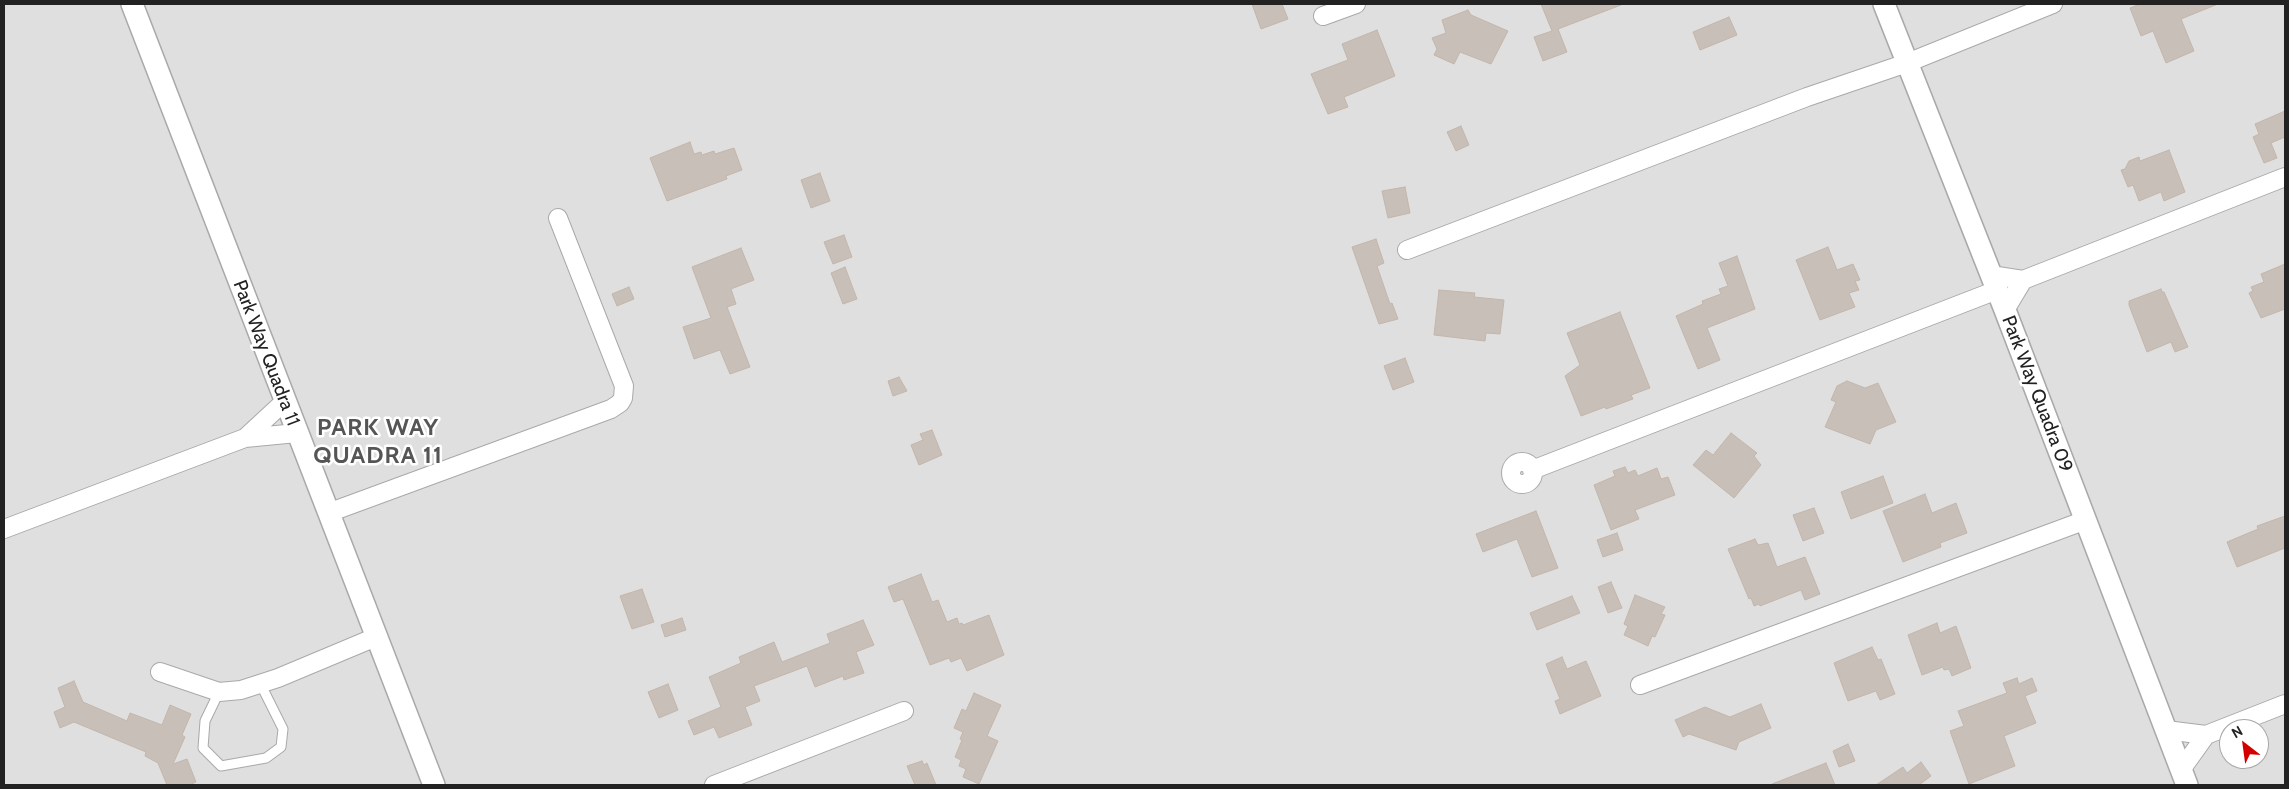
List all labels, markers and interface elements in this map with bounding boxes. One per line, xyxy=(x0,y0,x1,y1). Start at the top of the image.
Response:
street label: Park Way Quadra 11 xyxy=(228,277,304,429)
street label: Park Way Quadra 09 xyxy=(1997,313,2077,475)
district label: PARK WAY QUADRA 11 xyxy=(312,414,444,470)
north arrow xyxy=(2219,719,2269,769)
text: N xyxy=(2228,722,2246,742)

